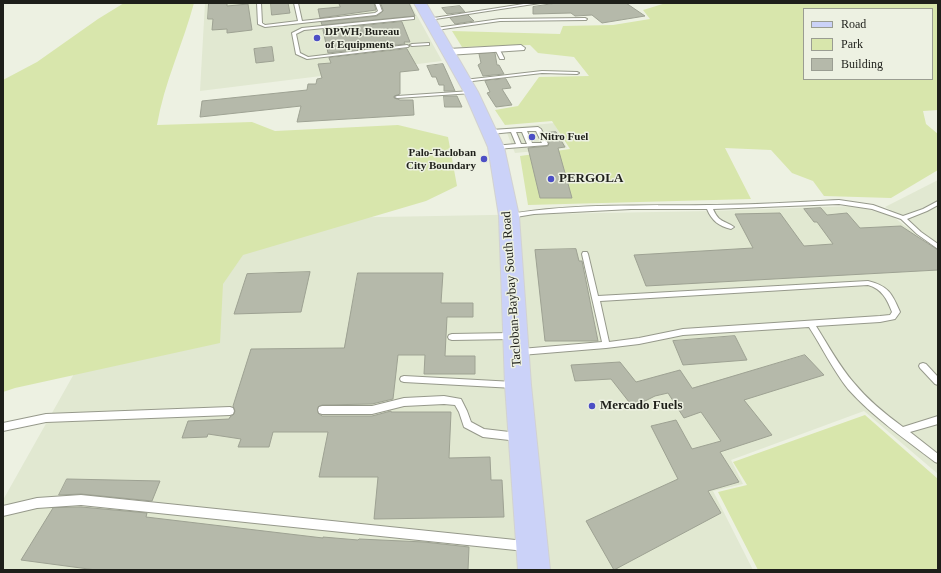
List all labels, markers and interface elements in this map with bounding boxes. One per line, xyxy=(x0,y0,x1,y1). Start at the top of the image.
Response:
legend xyxy=(803,8,933,80)
text: Road xyxy=(841,17,866,31)
place label: DPWH, Bureau of Equipments xyxy=(325,25,399,51)
marker: DPWH, Bureau of Equipments xyxy=(312,33,322,43)
text: Park xyxy=(841,37,863,51)
text: Building xyxy=(841,57,883,71)
place label: Nitro Fuel xyxy=(540,130,588,144)
marker: Nitro Fuel xyxy=(527,132,537,142)
place label: Palo-Tacloban City Boundary xyxy=(406,146,476,172)
marker: Palo-Tacloban City Boundary xyxy=(479,154,489,164)
place label: PERGOLA xyxy=(559,171,623,187)
marker: PERGOLA xyxy=(546,174,556,184)
street label: Tacloban-Baybay South Road xyxy=(499,211,525,367)
place label: Mercado Fuels xyxy=(600,398,682,414)
marker: Mercado Fuels xyxy=(587,401,597,411)

